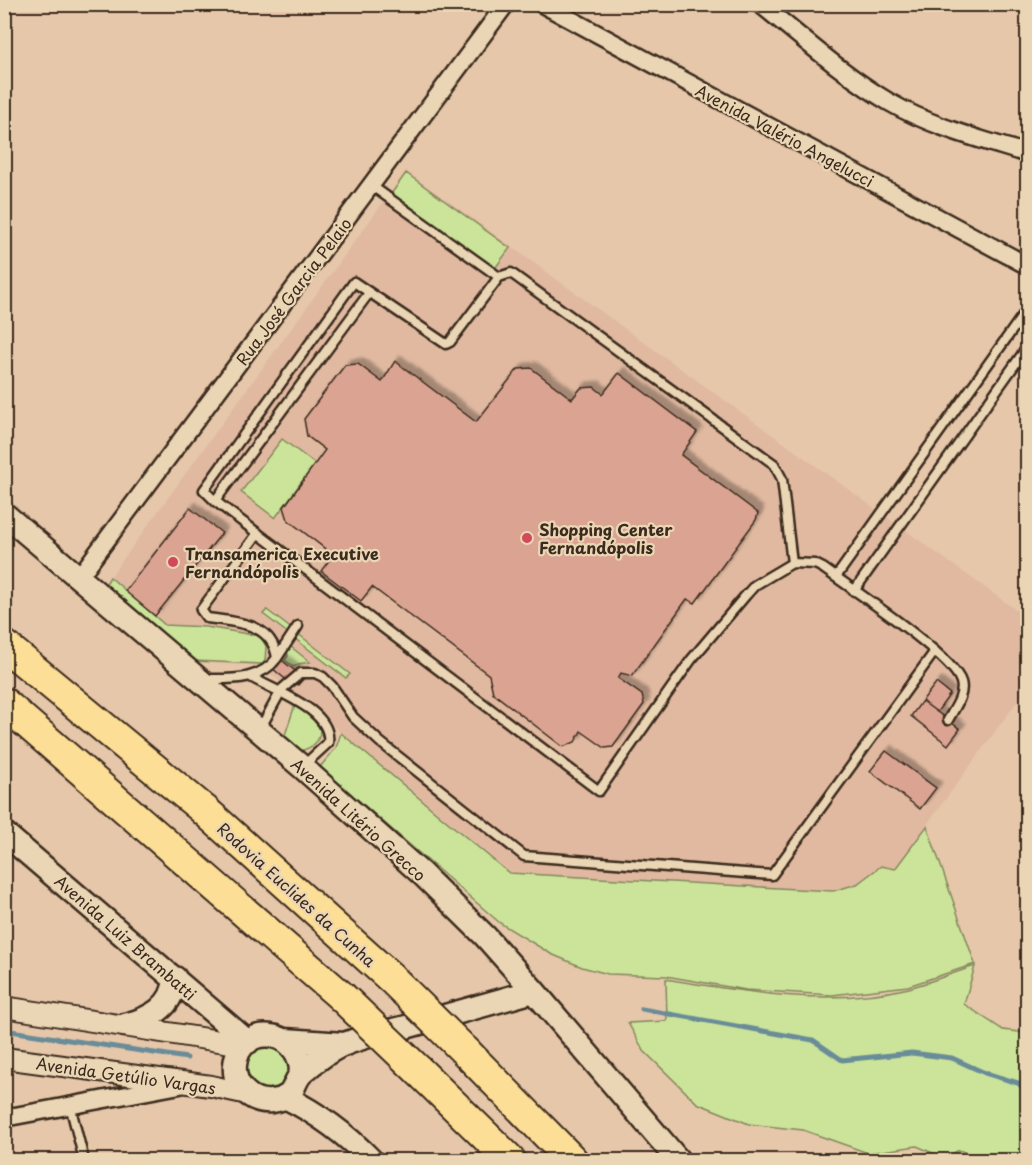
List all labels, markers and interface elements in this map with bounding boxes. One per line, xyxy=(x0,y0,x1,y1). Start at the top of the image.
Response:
street label: Avenida Valério Angelucci xyxy=(692,78,878,192)
street label: Rua José Garcia Pelaio xyxy=(230,212,357,370)
place label: Shopping Center Fernandópolis xyxy=(539,517,673,559)
marker: Shopping Center Fernandópolis xyxy=(520,531,534,545)
place label: Transamerica Executive Fernandópolis xyxy=(185,541,379,583)
marker: Transamerica Executive Fernandópolis xyxy=(166,555,180,569)
street label: Avenida Litério Grecco xyxy=(286,752,432,886)
street label: Rodovia Euclides da Cunha xyxy=(212,816,382,972)
street label: Avenida Luiz Brambatti xyxy=(50,869,202,1005)
street label: Avenida Getúlio Vargas xyxy=(35,1051,217,1099)

